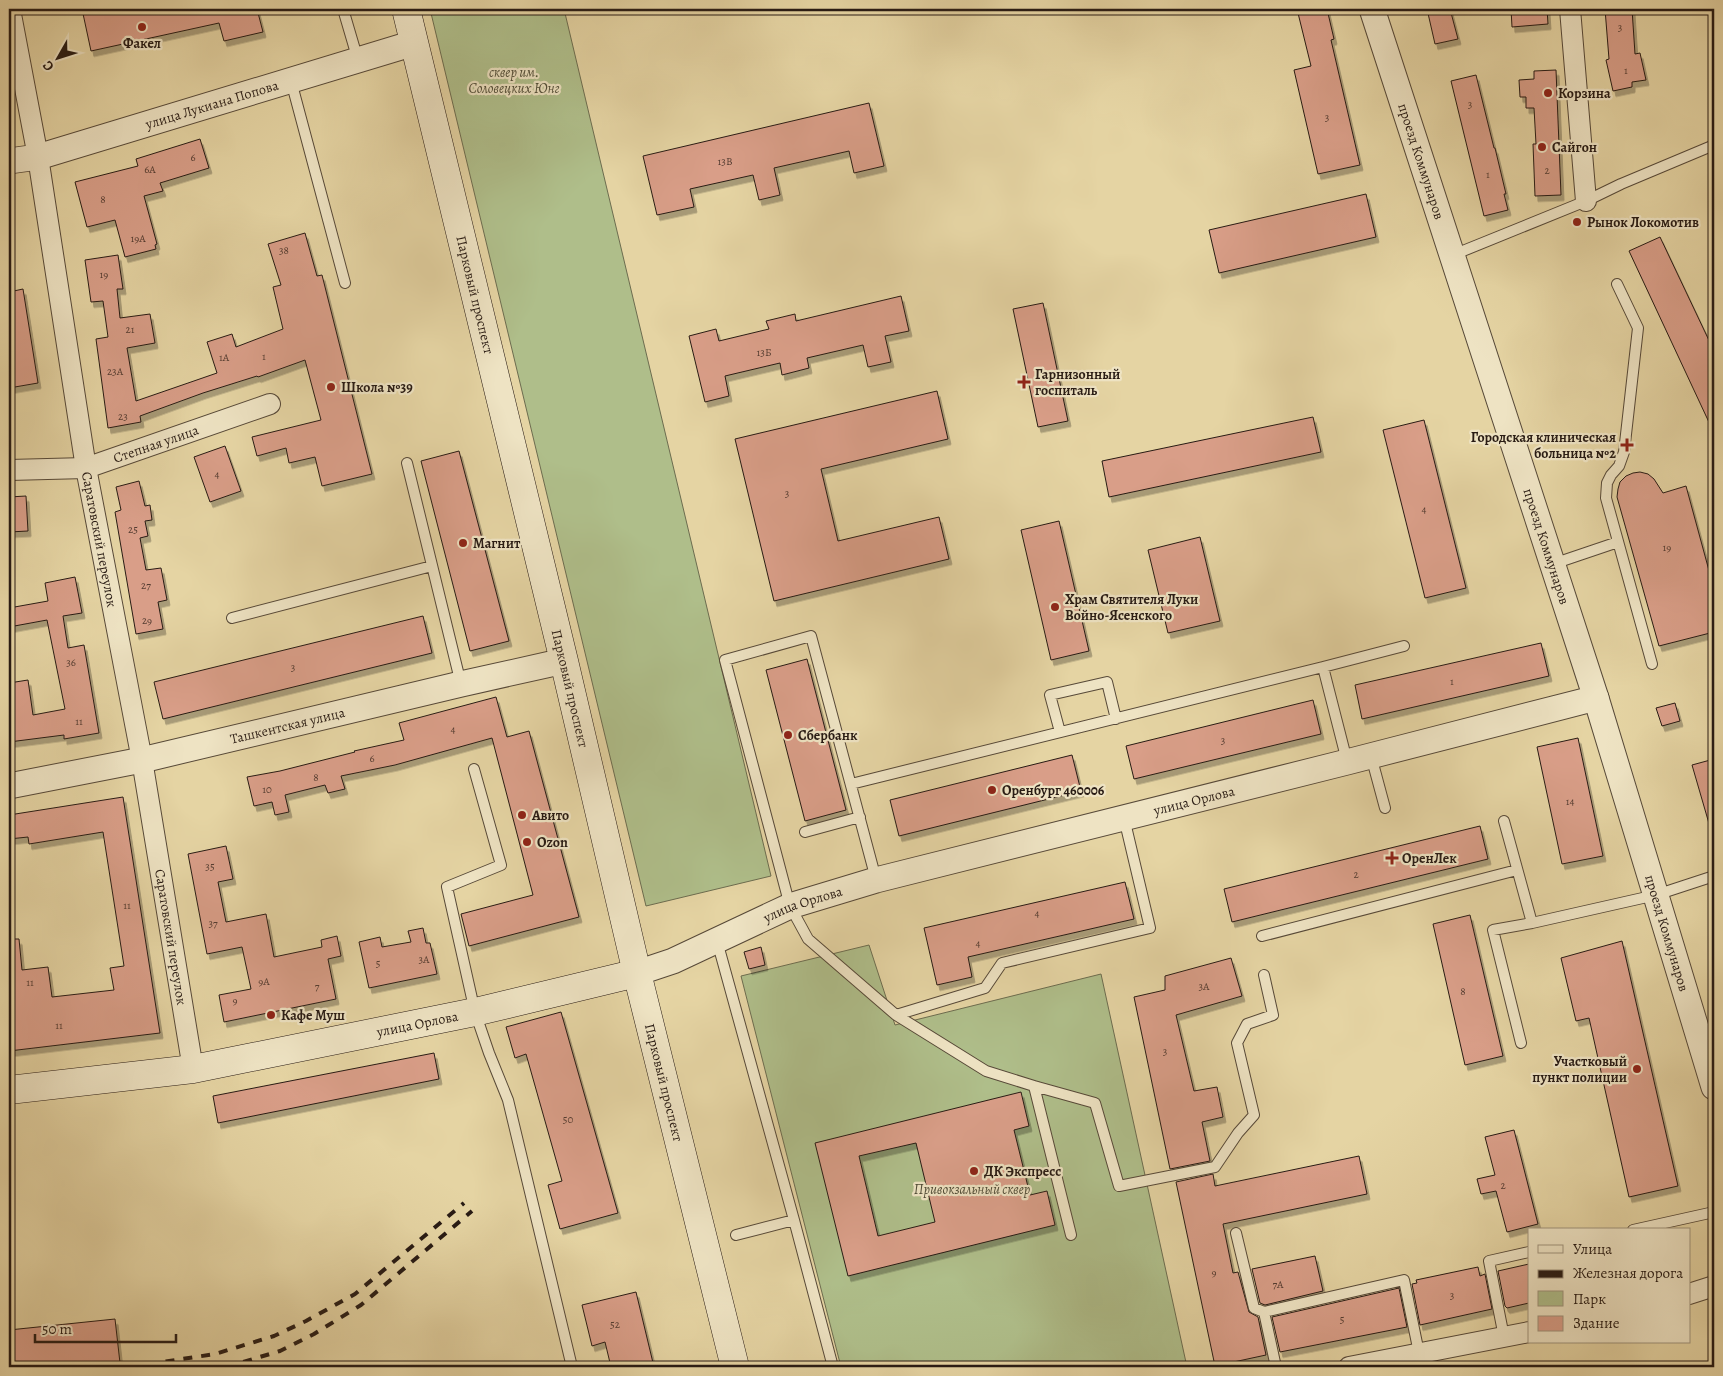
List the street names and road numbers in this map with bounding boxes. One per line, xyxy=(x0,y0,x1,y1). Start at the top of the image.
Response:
street label: улица Лукиана Попова xyxy=(142,75,281,134)
street label: проезд Коммунаров xyxy=(1393,101,1449,222)
street label: Парковый проспект xyxy=(451,234,498,356)
street label: Степная улица xyxy=(111,420,202,468)
street label: Саратовский переулок xyxy=(77,470,121,609)
street label: проезд Коммунаров xyxy=(1518,486,1574,607)
street label: Парковый проспект xyxy=(547,627,593,750)
street label: Ташкентская улица xyxy=(228,703,347,749)
street label: улица Орлова xyxy=(1151,781,1237,820)
street label: Саратовский переулок xyxy=(150,868,191,1006)
street label: проезд Коммунаров xyxy=(1640,872,1694,994)
street label: улица Орлова xyxy=(759,882,845,928)
street label: улица Орлова xyxy=(374,1007,460,1042)
street label: Парковый проспект xyxy=(640,1022,688,1143)

